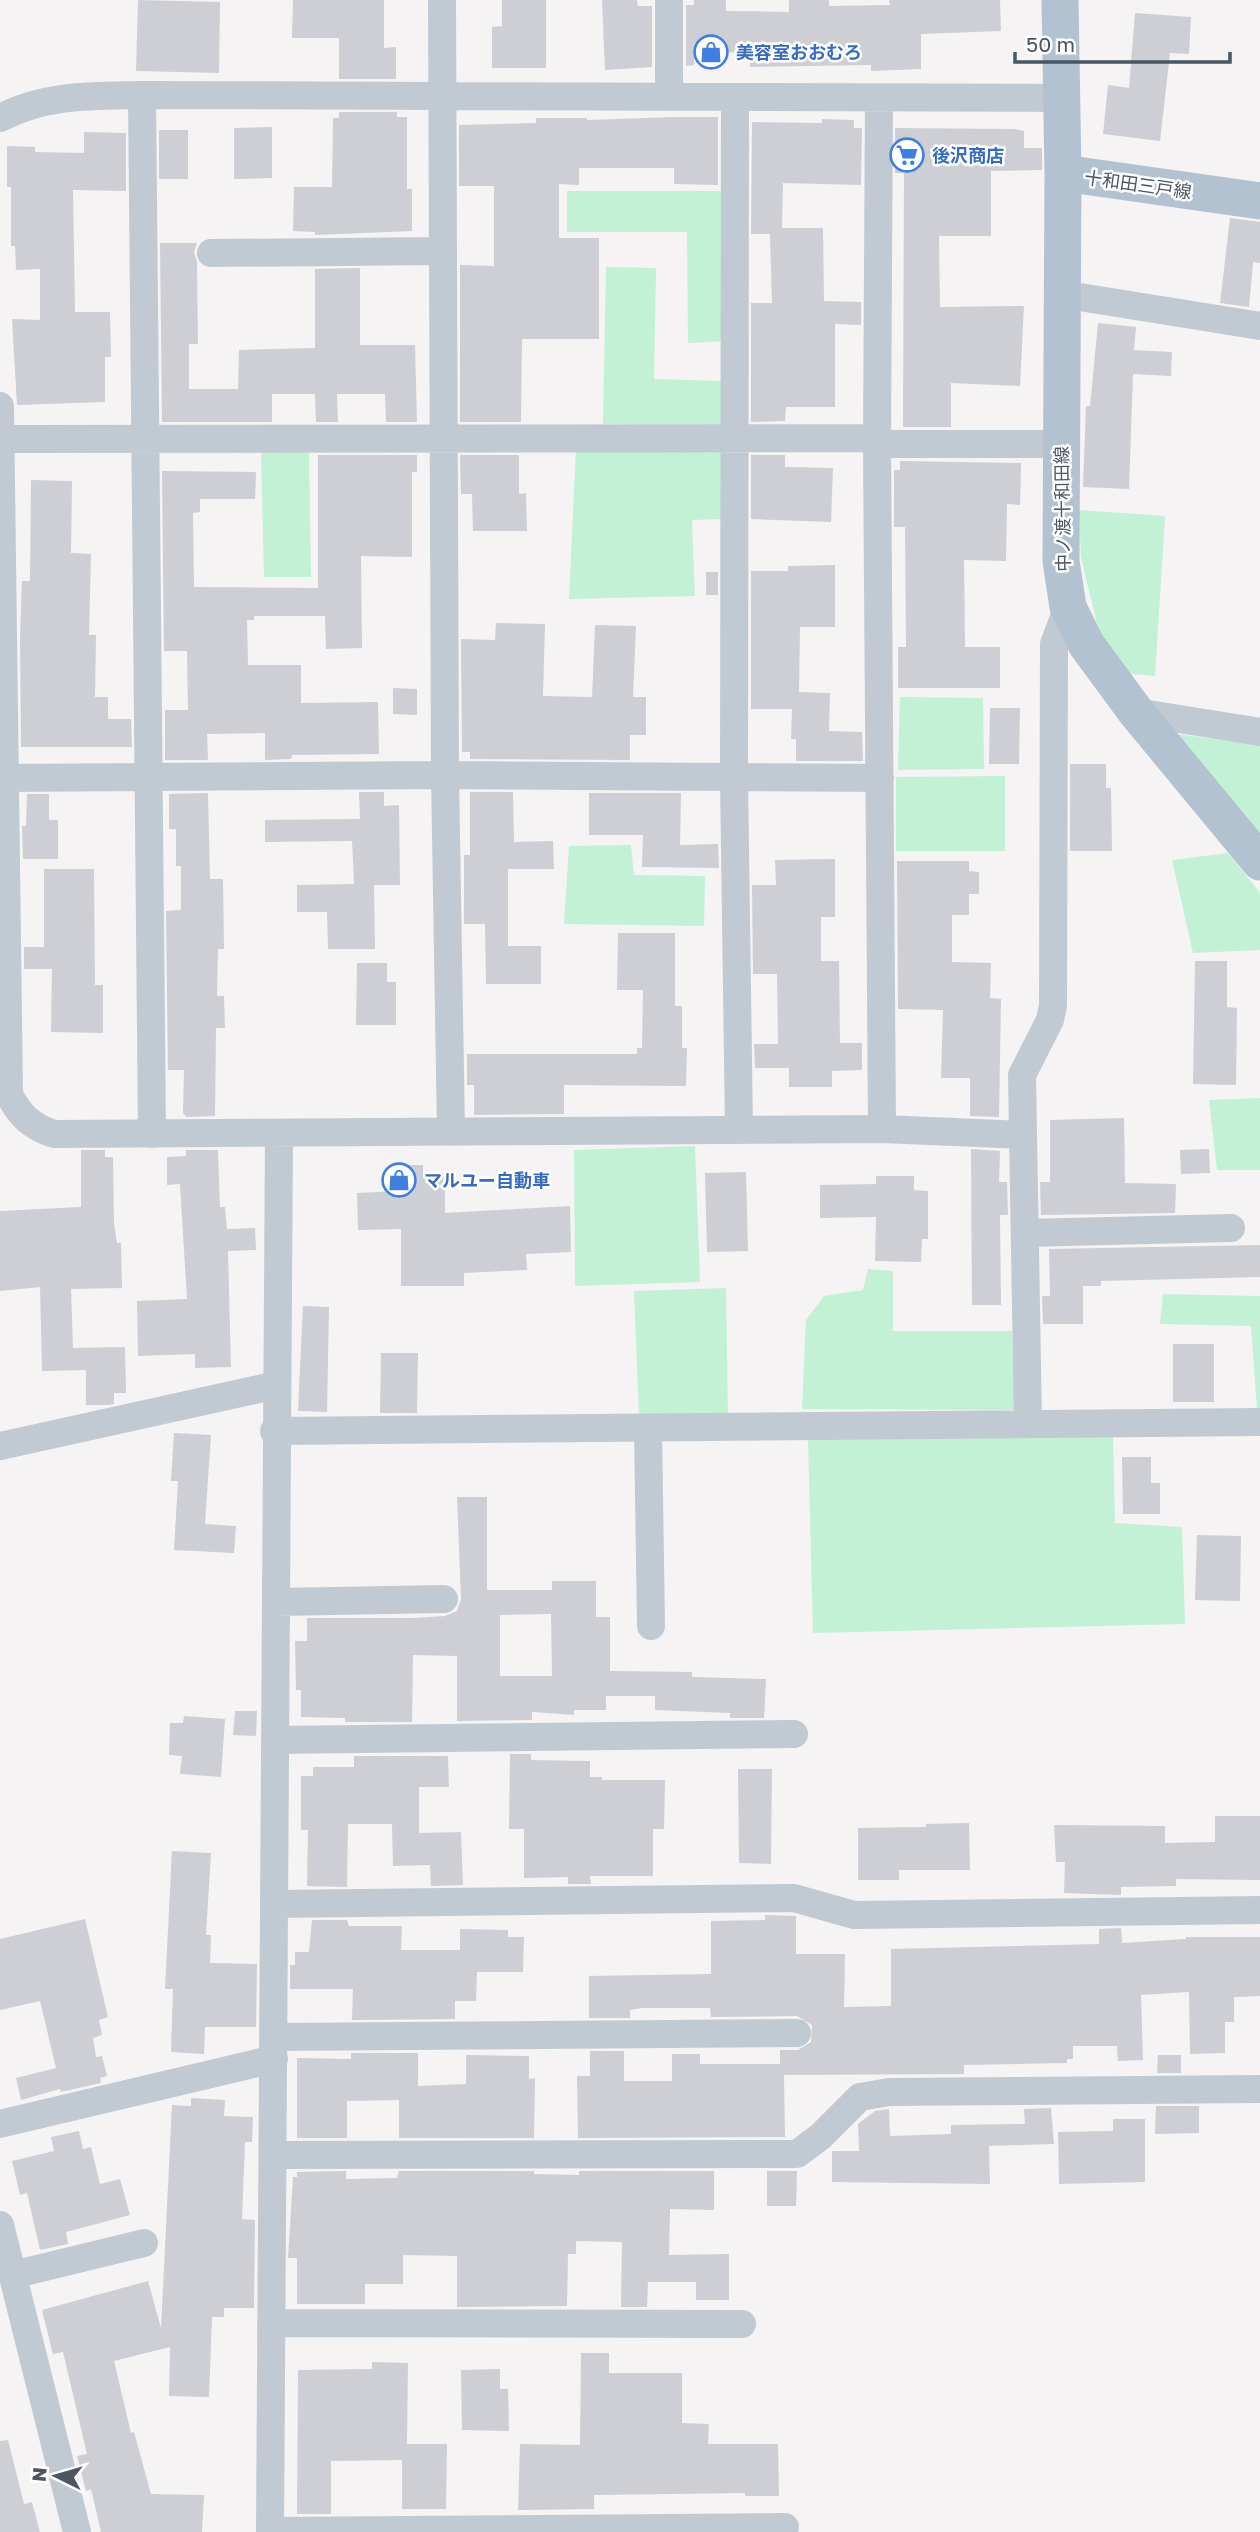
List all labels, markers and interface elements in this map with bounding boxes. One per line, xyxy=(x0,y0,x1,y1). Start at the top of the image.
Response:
scale bar xyxy=(1015,21,1230,65)
text: 50 m xyxy=(1026,31,1075,57)
shop icon: 美容室おおむろ xyxy=(692,33,730,71)
place label: 美容室おおむろ xyxy=(736,41,862,63)
supermarket icon: 後沢商店 xyxy=(888,136,926,174)
place label: 後沢商店 xyxy=(932,144,1004,166)
street label: 十和田三戸線 xyxy=(1083,166,1193,202)
street label: 中ノ渡十和田線 xyxy=(1050,446,1074,572)
shop icon: マルユー自動車 xyxy=(380,1161,418,1199)
place label: マルユー自動車 xyxy=(424,1169,550,1191)
north arrow xyxy=(21,2441,91,2511)
text: N xyxy=(26,2466,51,2483)

